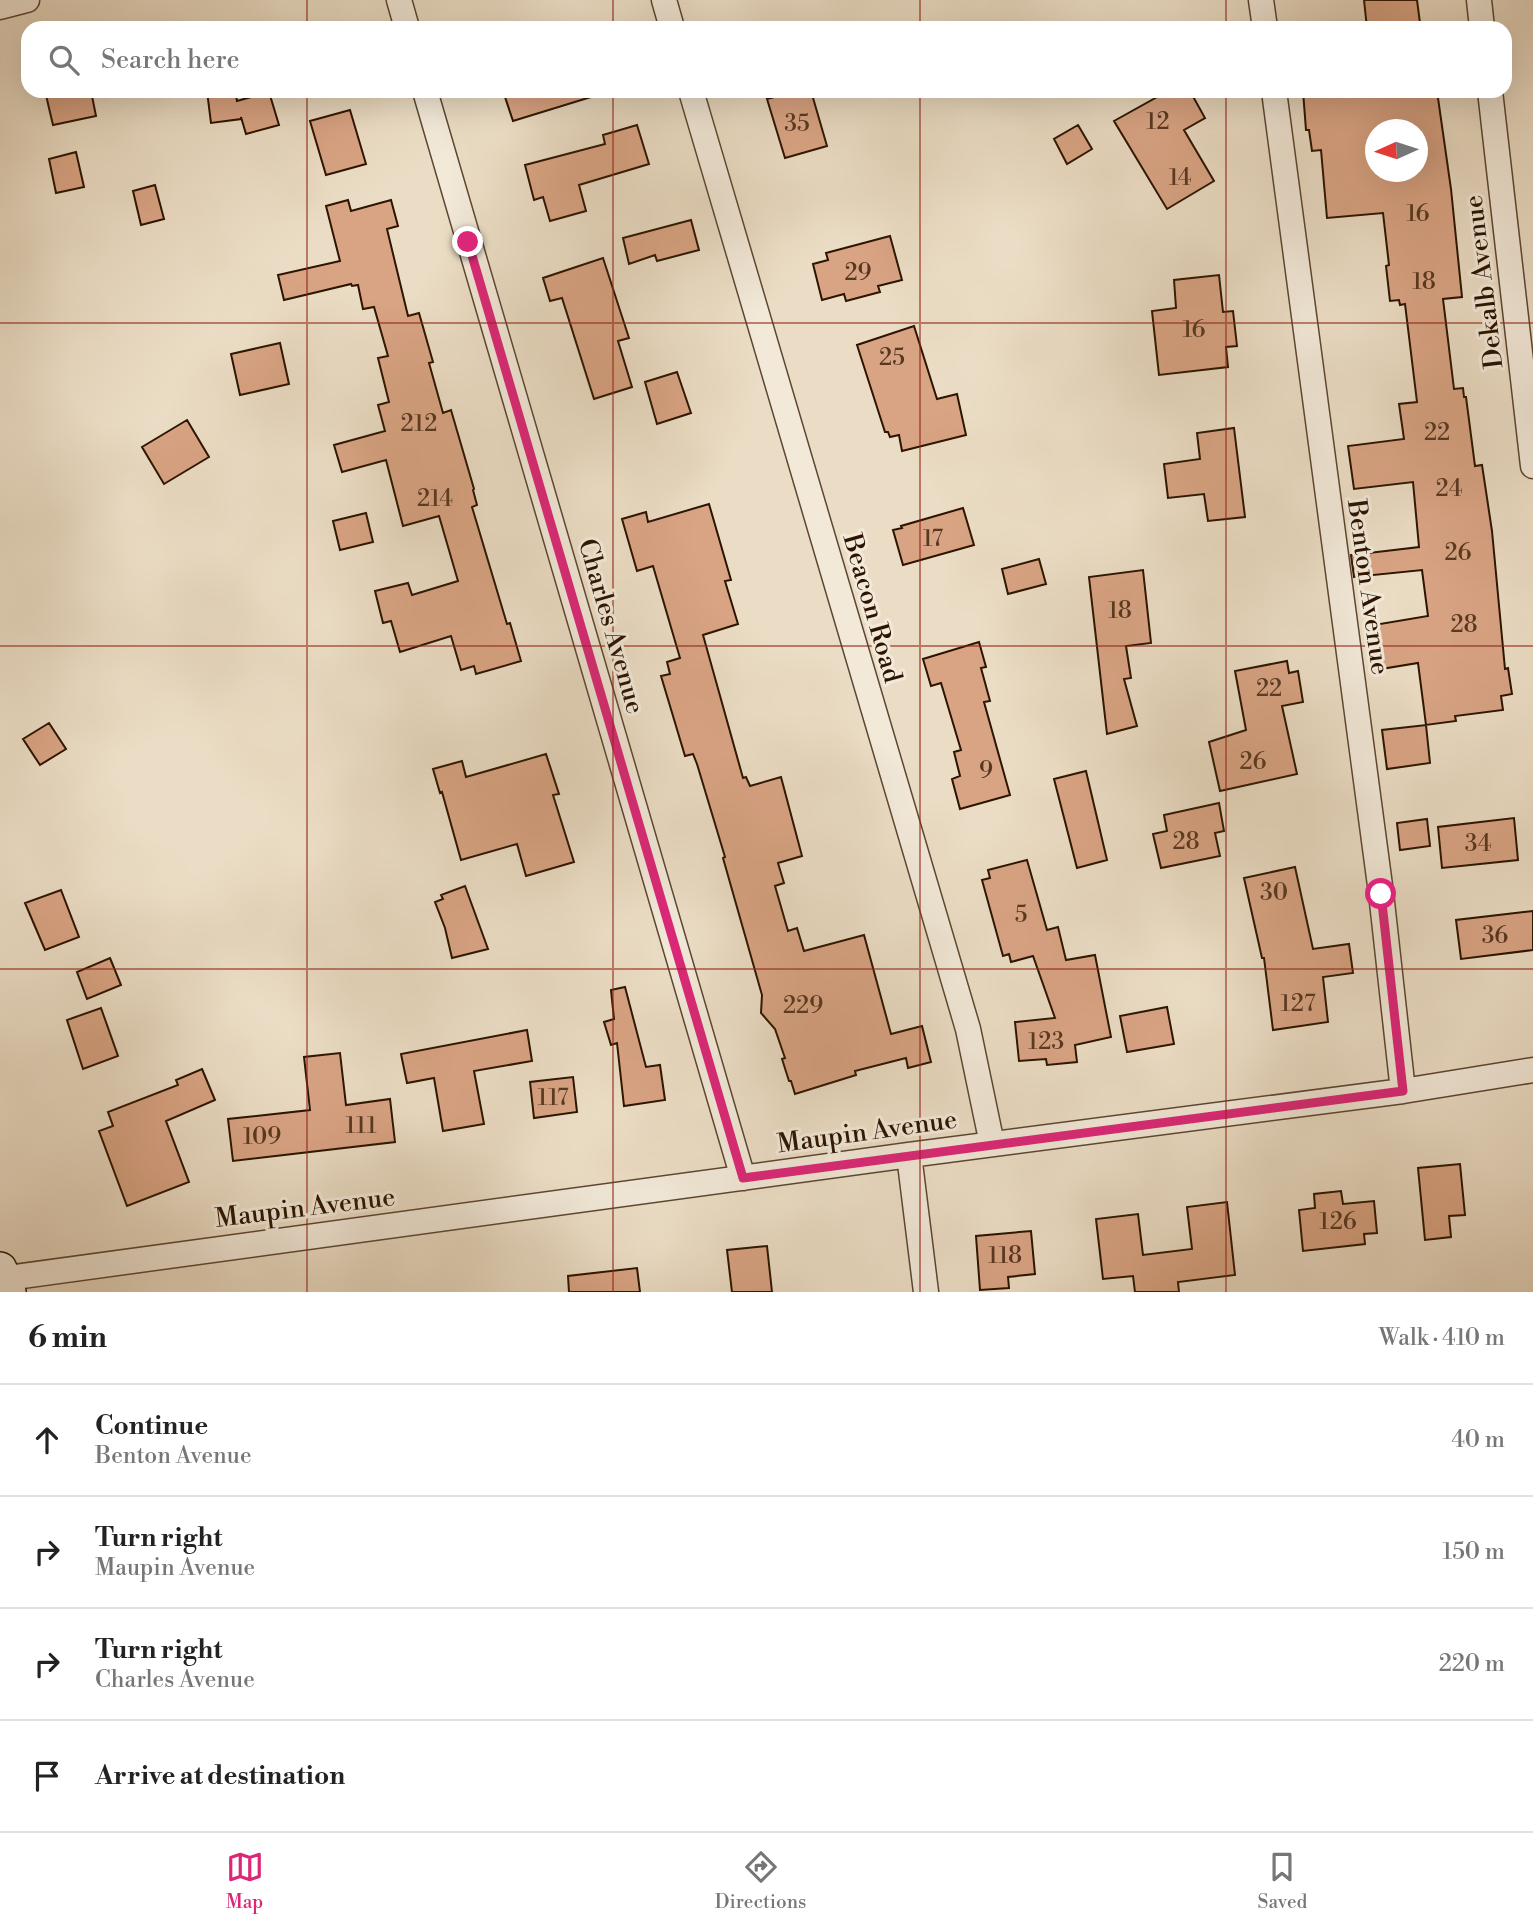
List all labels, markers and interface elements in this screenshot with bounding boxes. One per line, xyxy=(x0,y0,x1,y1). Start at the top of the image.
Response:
search box xyxy=(21,21,1512,98)
icon: search xyxy=(45,41,83,79)
text: Search here xyxy=(101,44,240,76)
house number: 12 xyxy=(1146,108,1170,136)
house number: 35 xyxy=(784,110,810,138)
north arrow xyxy=(1365,119,1428,182)
house number: 14 xyxy=(1169,164,1191,192)
street label: Dekalb Avenue xyxy=(1457,193,1511,370)
house number: 16 xyxy=(1406,200,1430,228)
route end xyxy=(452,226,483,257)
house number: 29 xyxy=(844,259,872,287)
house number: 18 xyxy=(1412,268,1436,296)
house number: 16 xyxy=(1182,316,1206,344)
house number: 25 xyxy=(879,344,905,372)
house number: 212 xyxy=(401,410,437,438)
house number: 22 xyxy=(1424,419,1450,447)
house number: 24 xyxy=(1436,475,1462,503)
house number: 214 xyxy=(417,485,453,513)
street label: Benton Avenue xyxy=(1340,496,1396,677)
house number: 17 xyxy=(923,525,944,553)
street label: Beacon Road xyxy=(835,529,909,687)
street label: Charles Avenue xyxy=(571,535,651,717)
house number: 26 xyxy=(1444,539,1472,567)
house number: 18 xyxy=(1108,597,1132,625)
house number: 28 xyxy=(1450,611,1478,639)
house number: 22 xyxy=(1256,675,1282,703)
house number: 26 xyxy=(1239,748,1267,776)
house number: 9 xyxy=(979,757,993,785)
house number: 28 xyxy=(1172,828,1200,856)
house number: 34 xyxy=(1465,830,1491,858)
route start xyxy=(1365,878,1396,909)
house number: 30 xyxy=(1260,879,1288,907)
house number: 5 xyxy=(1015,901,1027,929)
house number: 36 xyxy=(1482,922,1508,950)
house number: 127 xyxy=(1281,990,1316,1018)
house number: 229 xyxy=(783,992,823,1020)
house number: 123 xyxy=(1028,1028,1064,1056)
house number: 117 xyxy=(538,1084,569,1112)
street label: Maupin Avenue xyxy=(775,1104,959,1160)
house number: 111 xyxy=(345,1112,377,1140)
house number: 109 xyxy=(243,1123,281,1151)
street label: Maupin Avenue xyxy=(213,1181,397,1235)
house number: 126 xyxy=(1319,1208,1357,1236)
house number: 118 xyxy=(988,1242,1022,1270)
text: 6 min xyxy=(28,1319,107,1357)
text: Walk · 410 m xyxy=(1379,1324,1505,1352)
text: Continue xyxy=(95,1410,208,1442)
icon: ahead xyxy=(28,1421,66,1459)
text: 40 m xyxy=(1451,1426,1505,1454)
text: Benton Avenue xyxy=(95,1442,252,1470)
text: Turn right xyxy=(95,1522,223,1554)
icon: right xyxy=(28,1533,66,1571)
text: 150 m xyxy=(1442,1538,1505,1566)
text: Maupin Avenue xyxy=(95,1554,255,1582)
text: Turn right xyxy=(95,1634,223,1666)
icon: right xyxy=(28,1645,66,1683)
text: 220 m xyxy=(1439,1650,1505,1678)
text: Charles Avenue xyxy=(95,1666,255,1694)
icon: arrive xyxy=(28,1757,66,1795)
text: Arrive at destination xyxy=(95,1760,345,1792)
tab: Map xyxy=(226,1848,264,1914)
tab: Directions xyxy=(715,1848,806,1914)
tab: Saved xyxy=(1258,1848,1307,1914)

